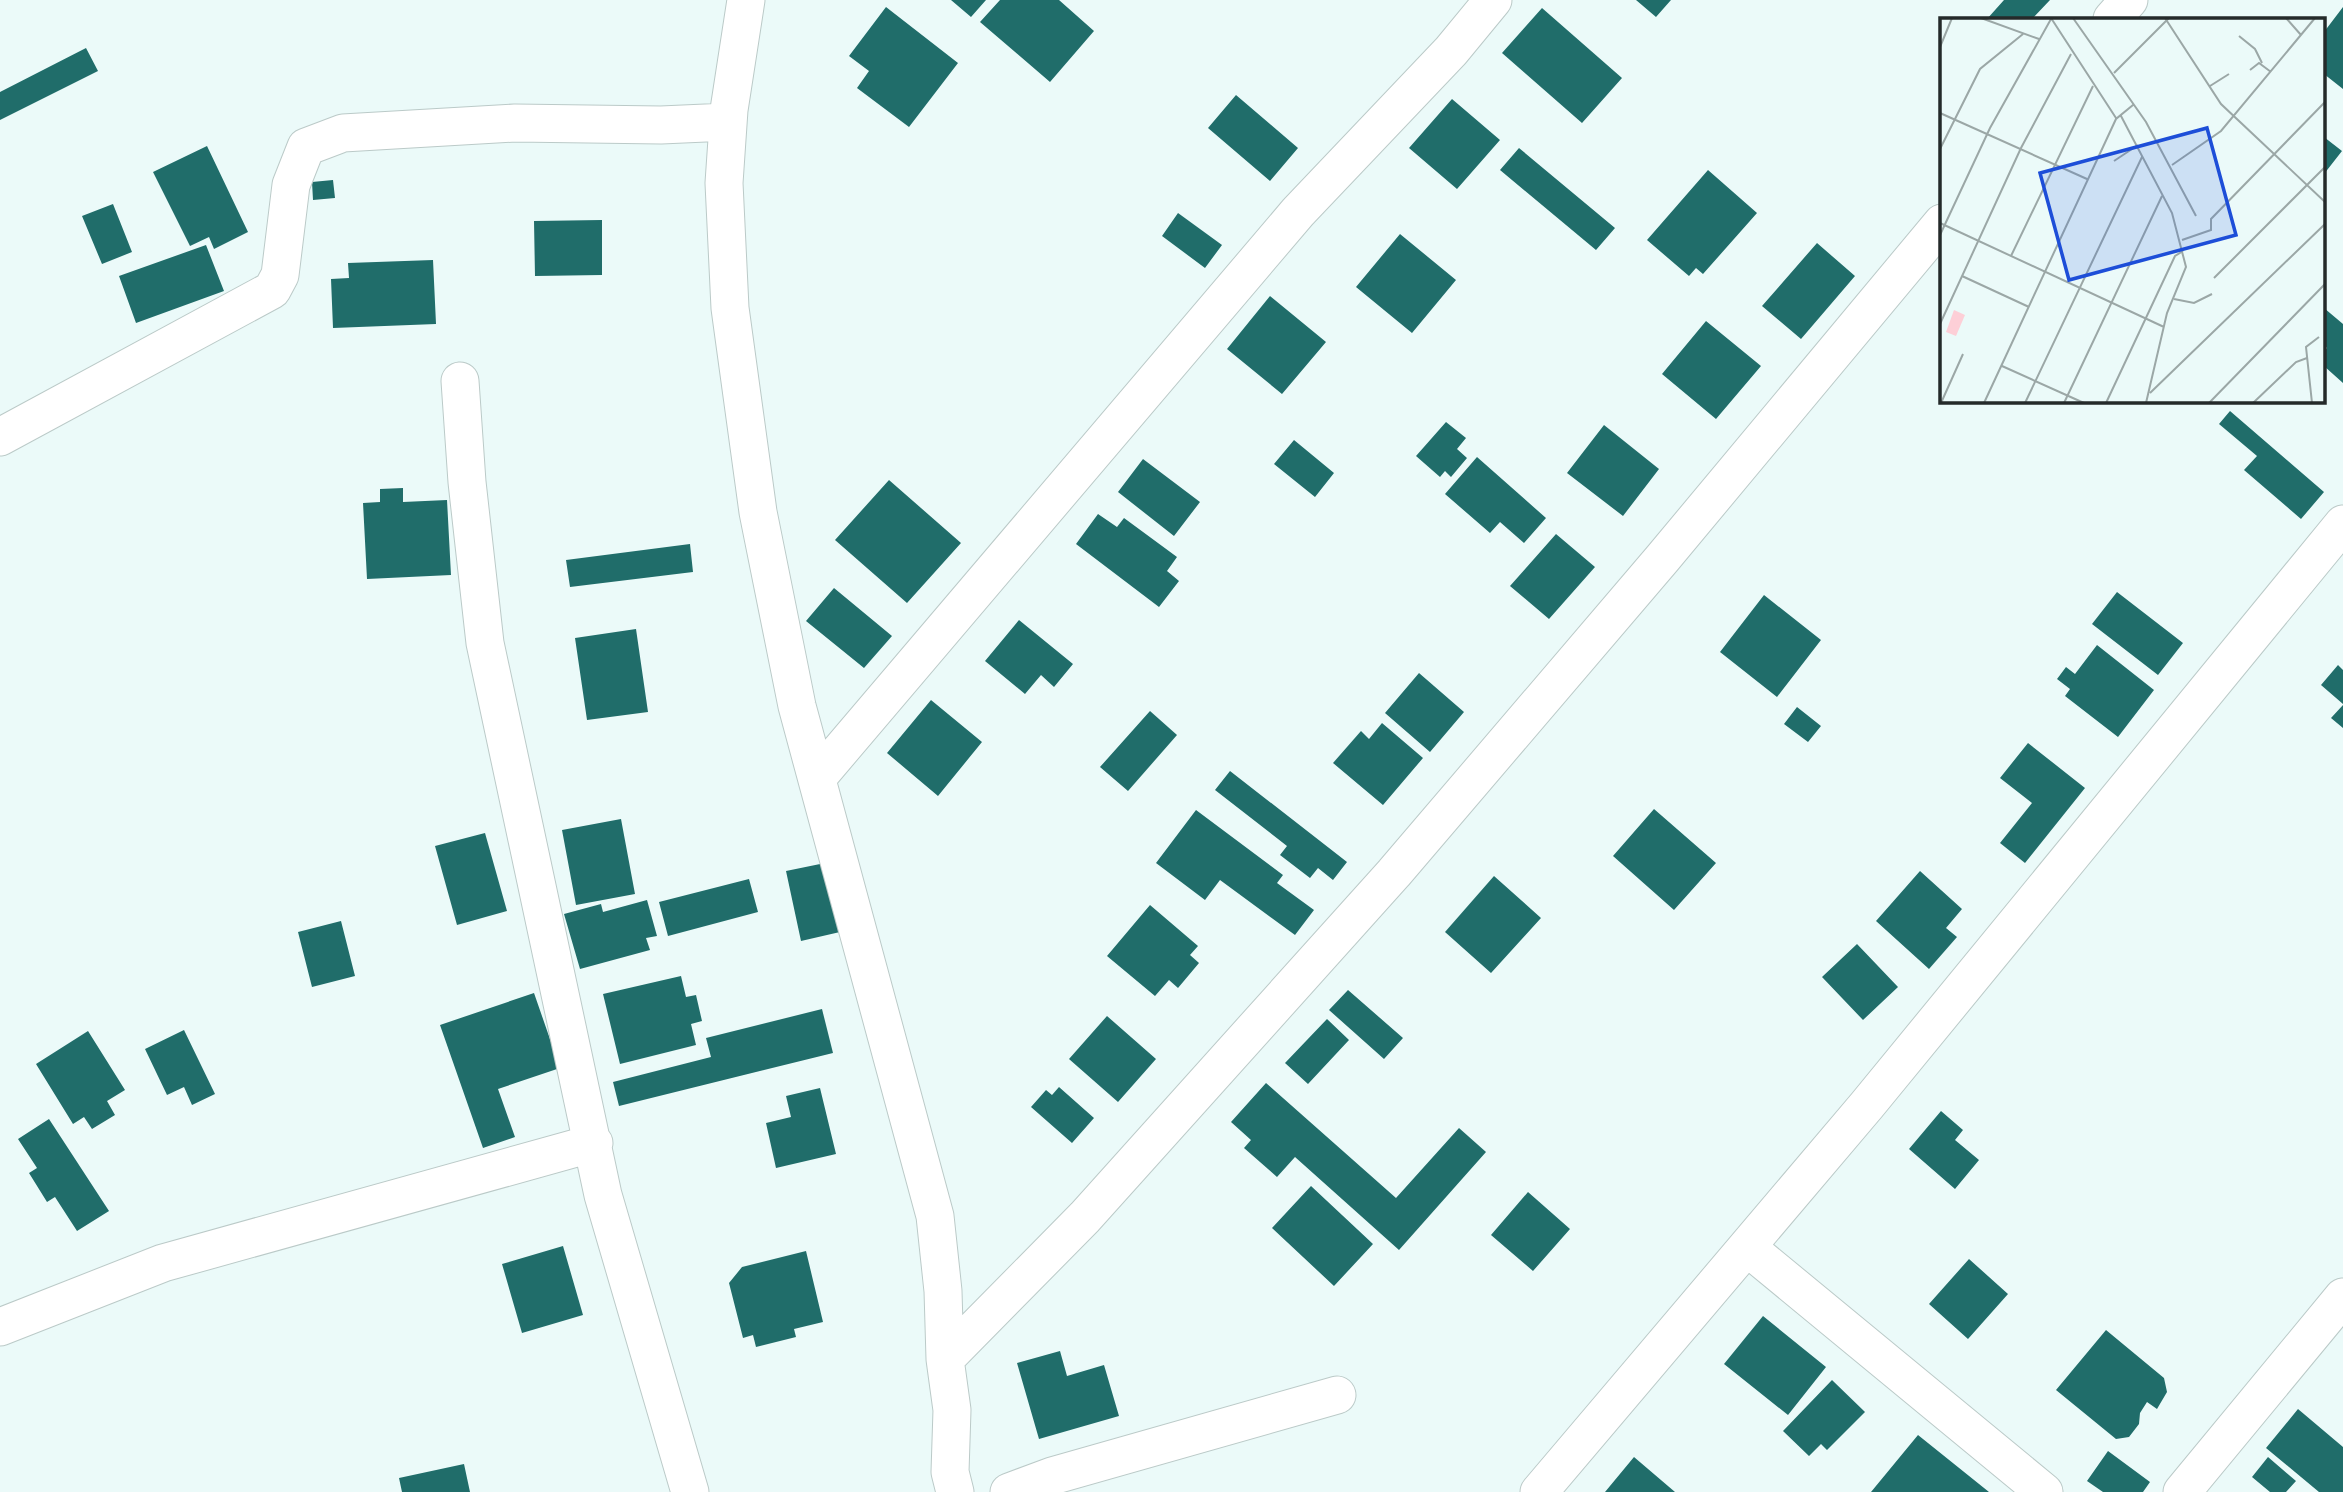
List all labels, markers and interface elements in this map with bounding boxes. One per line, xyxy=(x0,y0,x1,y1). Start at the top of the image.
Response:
inset map xyxy=(1940,18,2326,402)

